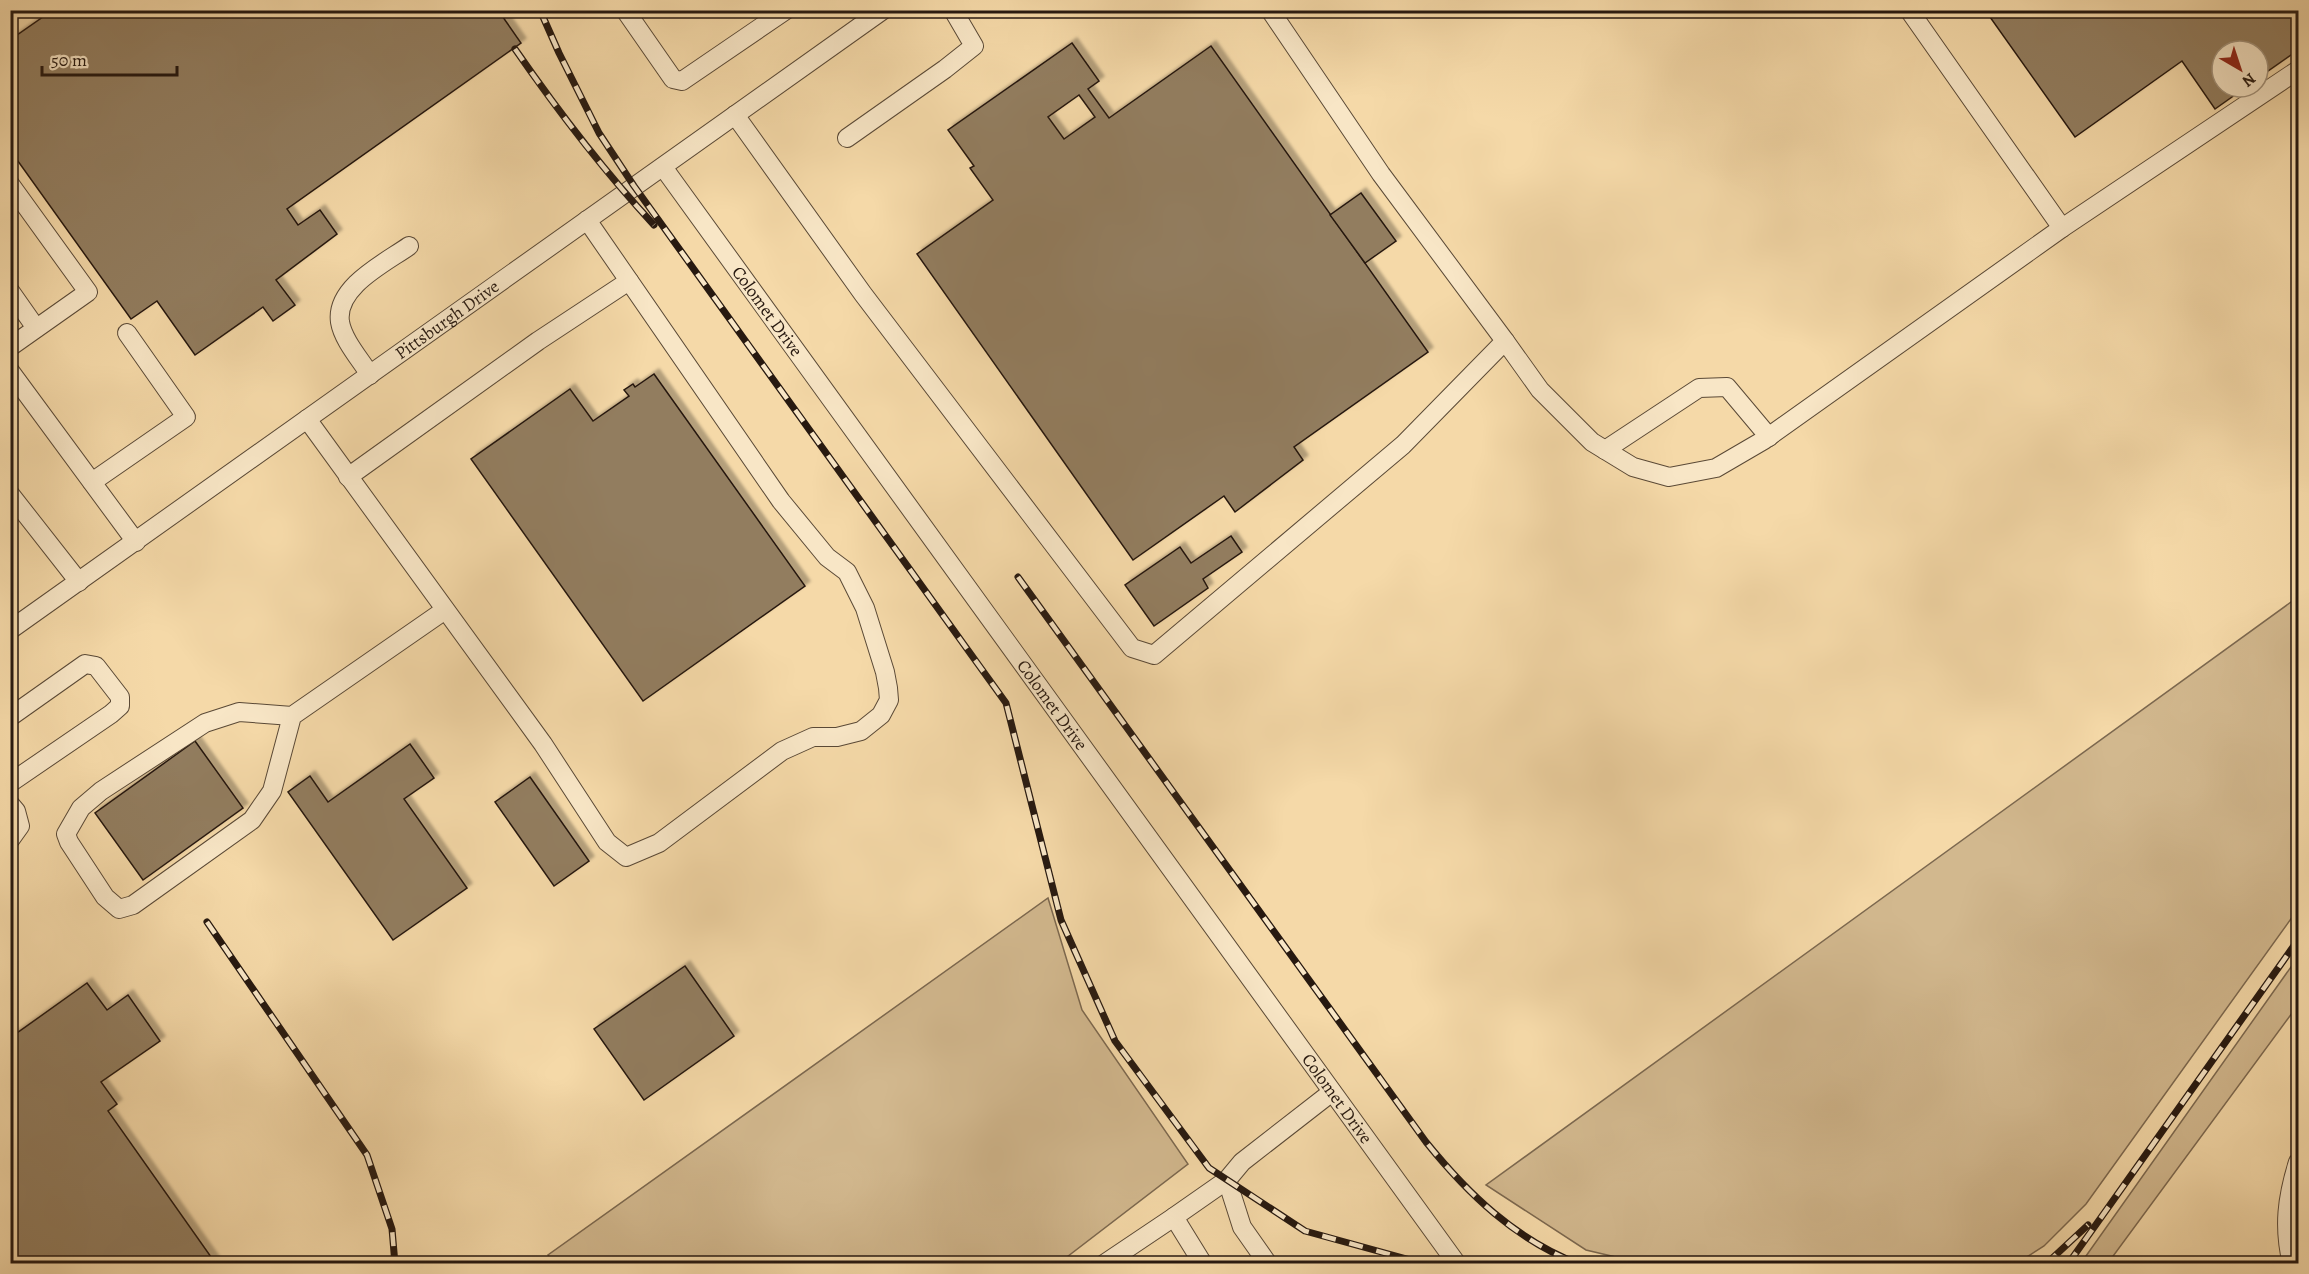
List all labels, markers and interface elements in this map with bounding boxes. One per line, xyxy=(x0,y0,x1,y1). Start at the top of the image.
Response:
scale bar xyxy=(42,39,177,77)
north arrow xyxy=(2210,39,2270,99)
text: 50 m xyxy=(51,48,87,72)
text: N xyxy=(2237,68,2260,92)
street label: Colomet Drive xyxy=(726,261,808,361)
street label: Pittsburgh Drive xyxy=(390,274,504,365)
street label: Colomet Drive xyxy=(1011,655,1093,755)
street label: Colomet Drive xyxy=(1296,1048,1378,1149)

